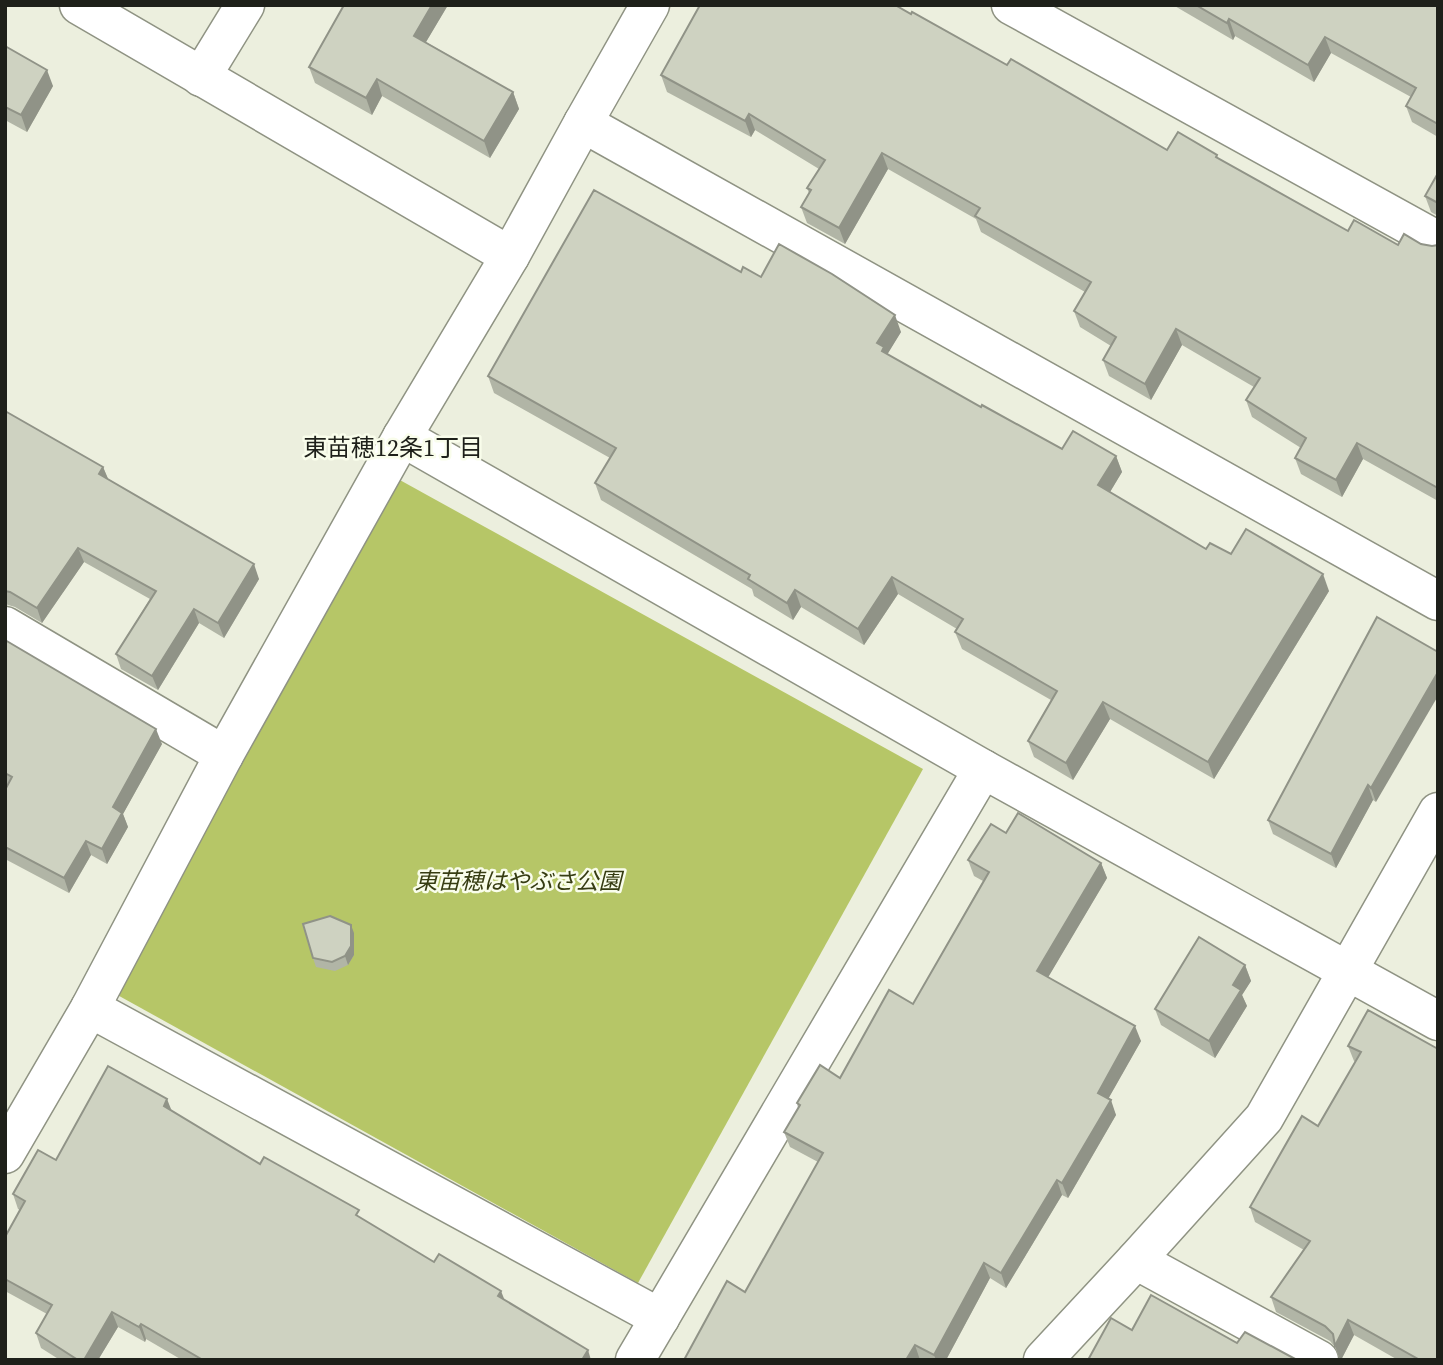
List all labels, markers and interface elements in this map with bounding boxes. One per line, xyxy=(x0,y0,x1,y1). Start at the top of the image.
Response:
district label: 東苗穂12条1丁目 xyxy=(303,431,483,464)
park label: 東苗穂はやぶさ公園 xyxy=(415,865,625,897)

